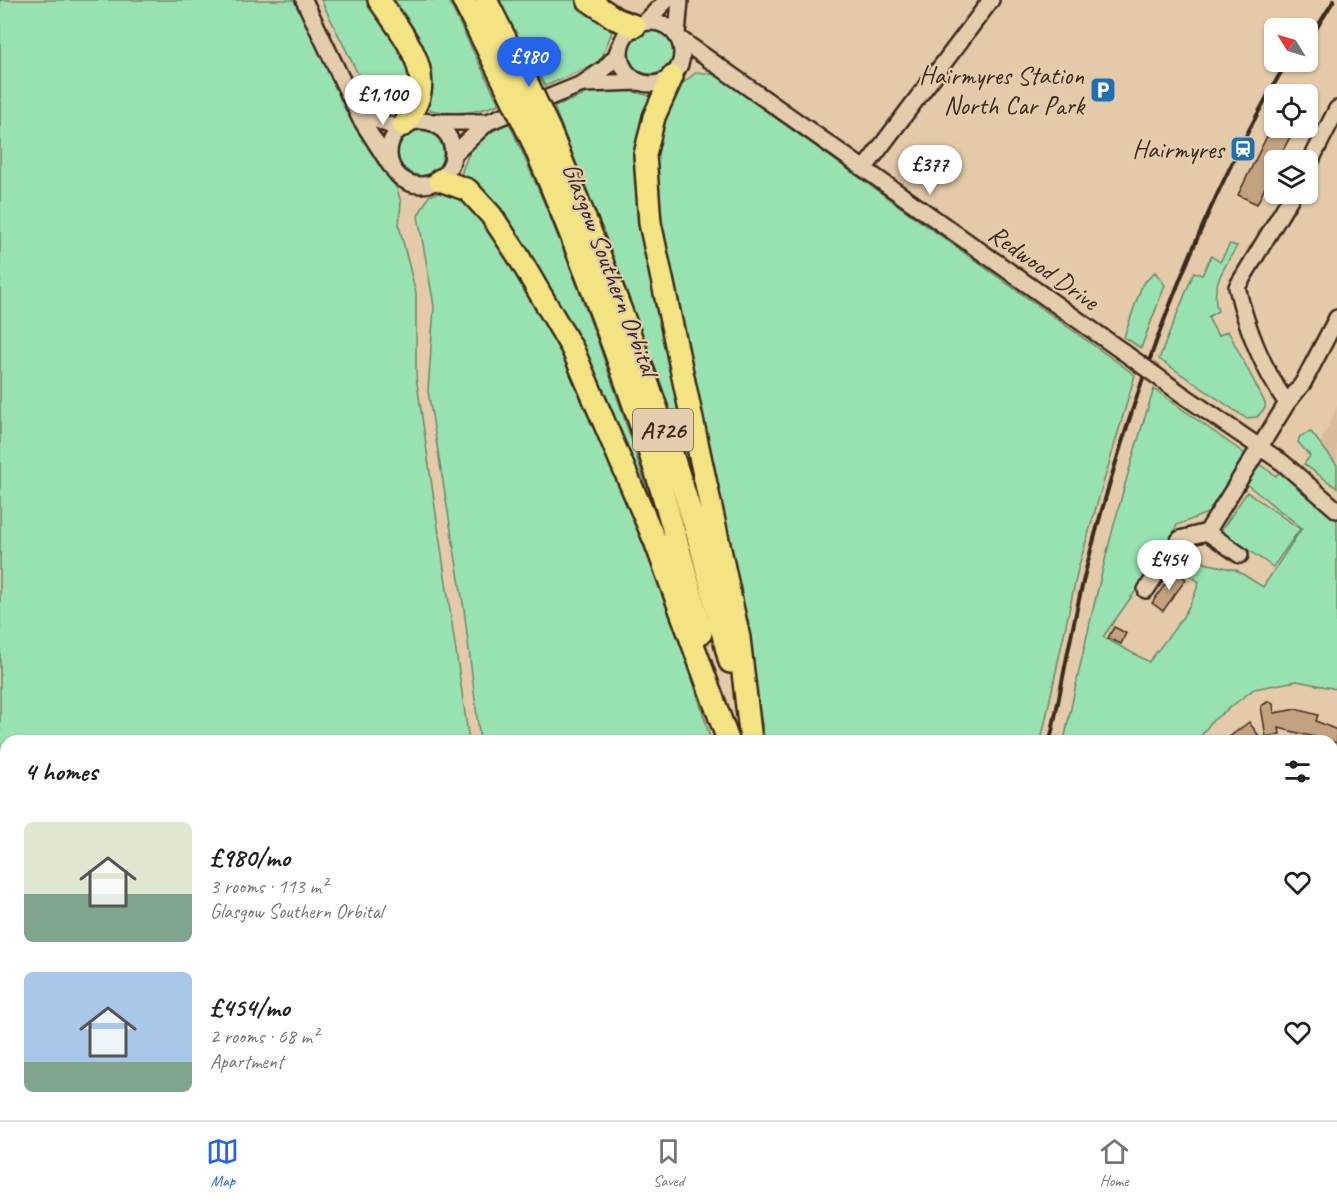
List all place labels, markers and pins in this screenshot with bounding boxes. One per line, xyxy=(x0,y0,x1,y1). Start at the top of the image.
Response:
pin: £980 xyxy=(493,37,565,88)
place label: Hairmyres Station North Car Park xyxy=(919,59,1087,122)
pin: £1,100 xyxy=(334,75,432,126)
parking icon: Hairmyres Station North Car Park xyxy=(1088,75,1118,105)
place label: Hairmyres xyxy=(1132,133,1226,166)
station icon: Hairmyres xyxy=(1228,134,1258,164)
pin: £377 xyxy=(894,145,966,196)
pin: £454 xyxy=(1133,540,1205,591)

